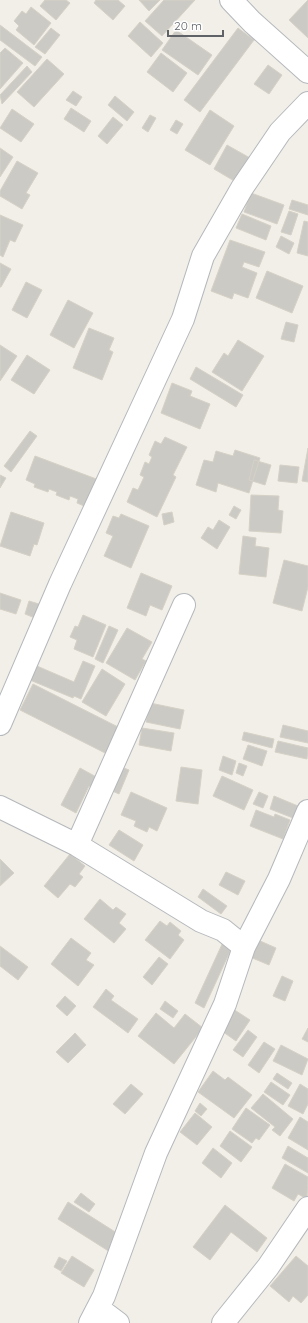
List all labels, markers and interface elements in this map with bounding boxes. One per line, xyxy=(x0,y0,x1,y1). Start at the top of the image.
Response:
scale bar xyxy=(168,12,223,38)
text: 20 m xyxy=(174,18,202,33)

